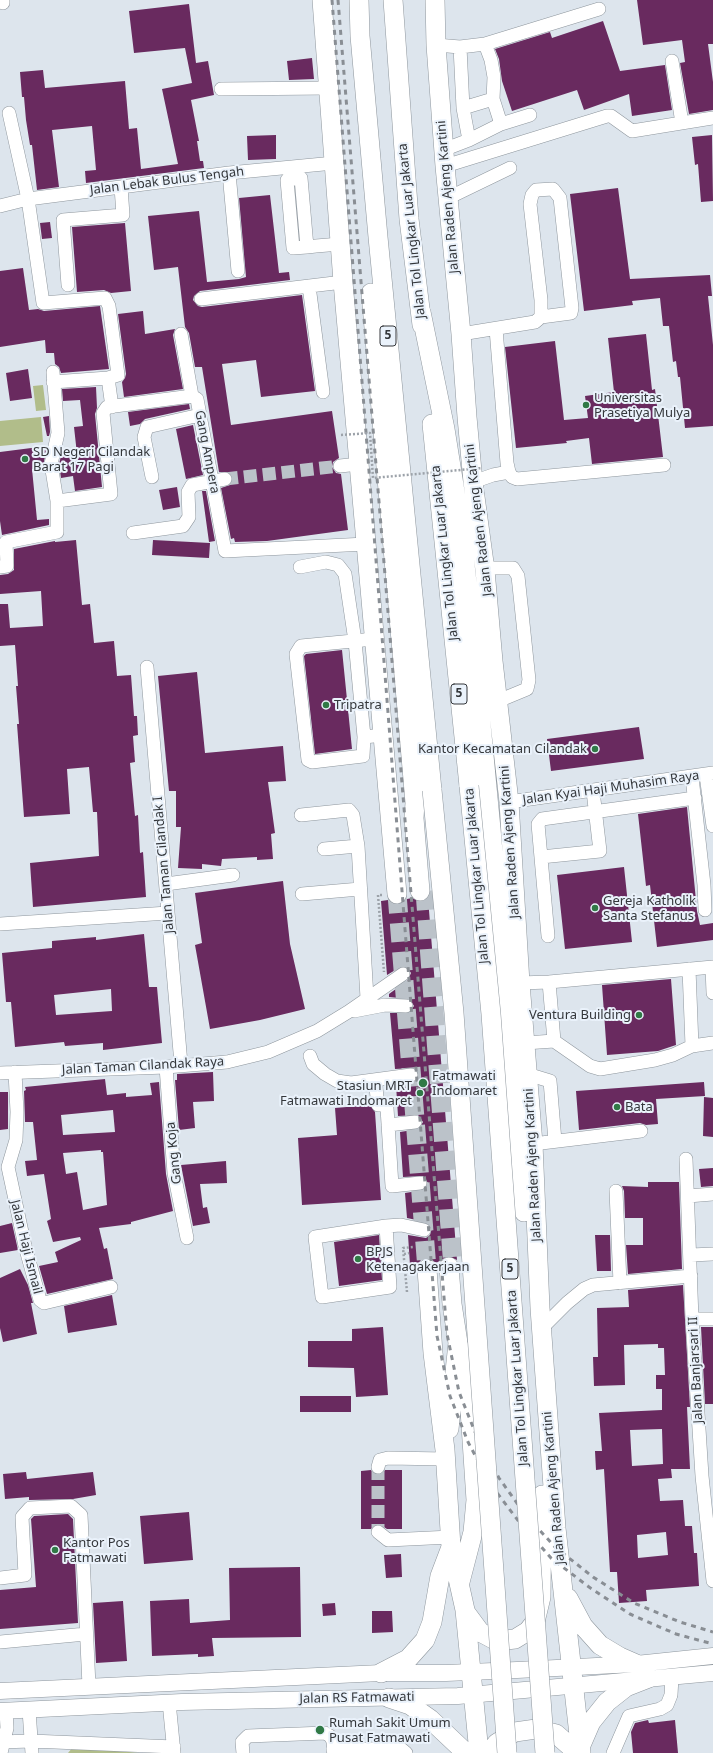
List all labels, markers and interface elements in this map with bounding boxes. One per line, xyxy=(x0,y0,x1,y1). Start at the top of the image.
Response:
street label: Jalan Raden Ajeng Kartini xyxy=(434,120,462,274)
street label: Jalan Tol Lingkar Luar Jakarta xyxy=(395,143,429,319)
street label: Jalan Lebak Bulus Tengah xyxy=(89,164,245,198)
road number: 5 xyxy=(380,326,396,346)
place label: Universitas Prasetiya Mulya xyxy=(594,390,690,421)
marker: Universitas Prasetiya Mulya xyxy=(581,400,591,410)
street label: Gang Ampera xyxy=(191,409,223,495)
street label: Jalan Raden Ajeng Kartini xyxy=(462,443,496,597)
place label: SD Negeri Cilandak Barat 17 Pagi xyxy=(33,444,150,475)
marker: SD Negeri Cilandak Barat 17 Pagi xyxy=(20,454,30,464)
street label: Jalan Tol Lingkar Luar Jakarta xyxy=(428,465,462,641)
road number: 5 xyxy=(451,684,467,704)
place label: Tripatra xyxy=(334,697,382,713)
marker: Tripatra xyxy=(321,700,331,710)
place label: Kantor Kecamatan Cilandak xyxy=(418,741,587,757)
marker: Kantor Kecamatan Cilandak xyxy=(590,744,600,754)
street label: Jalan Raden Ajeng Kartini xyxy=(497,765,523,919)
street label: Jalan Kyai Haji Muhasim Raya xyxy=(522,768,700,808)
street label: Jalan Tol Lingkar Luar Jakarta xyxy=(462,787,492,965)
street label: Jalan Taman Cilandak I xyxy=(150,796,178,934)
place label: Gereja Katholik Santa Stefanus xyxy=(603,893,696,924)
marker: Gereja Katholik Santa Stefanus xyxy=(590,903,600,913)
place label: Ventura Building xyxy=(529,1007,631,1023)
marker: Ventura Building xyxy=(634,1010,644,1020)
street label: Jalan Taman Cilandak Raya xyxy=(61,1054,225,1078)
place label: Fatmawati Indomaret xyxy=(432,1068,497,1099)
marker: Fatmawati Indomaret xyxy=(417,1077,429,1089)
place label: Stasiun MRT Fatmawati Indomaret xyxy=(280,1078,412,1109)
marker: Stasiun MRT Fatmawati Indomaret xyxy=(415,1088,425,1098)
street label: Jalan Raden Ajeng Kartini xyxy=(521,1088,545,1242)
place label: Bata xyxy=(625,1099,653,1115)
marker: Bata xyxy=(612,1102,622,1112)
street label: Gang Koja xyxy=(163,1121,185,1185)
street label: Jalan Haji Ismail xyxy=(7,1198,45,1296)
place label: BPJS Ketenagakerjaan xyxy=(366,1244,470,1275)
marker: BPJS Ketenagakerjaan xyxy=(353,1254,363,1264)
road number: 5 xyxy=(502,1259,518,1279)
street label: Jalan Tol Lingkar Luar Jakarta xyxy=(504,1290,532,1466)
street label: Jalan Banjarsari II xyxy=(685,1316,707,1424)
street label: Jalan Raden Ajeng Kartini xyxy=(540,1411,568,1565)
place label: Kantor Pos Fatmawati xyxy=(63,1535,130,1566)
marker: Kantor Pos Fatmawati xyxy=(50,1545,60,1555)
street label: Jalan RS Fatmawati xyxy=(299,1689,415,1707)
place label: Rumah Sakit Umum Pusat Fatmawati xyxy=(329,1715,451,1746)
marker: Rumah Sakit Umum Pusat Fatmawati xyxy=(314,1724,326,1736)

